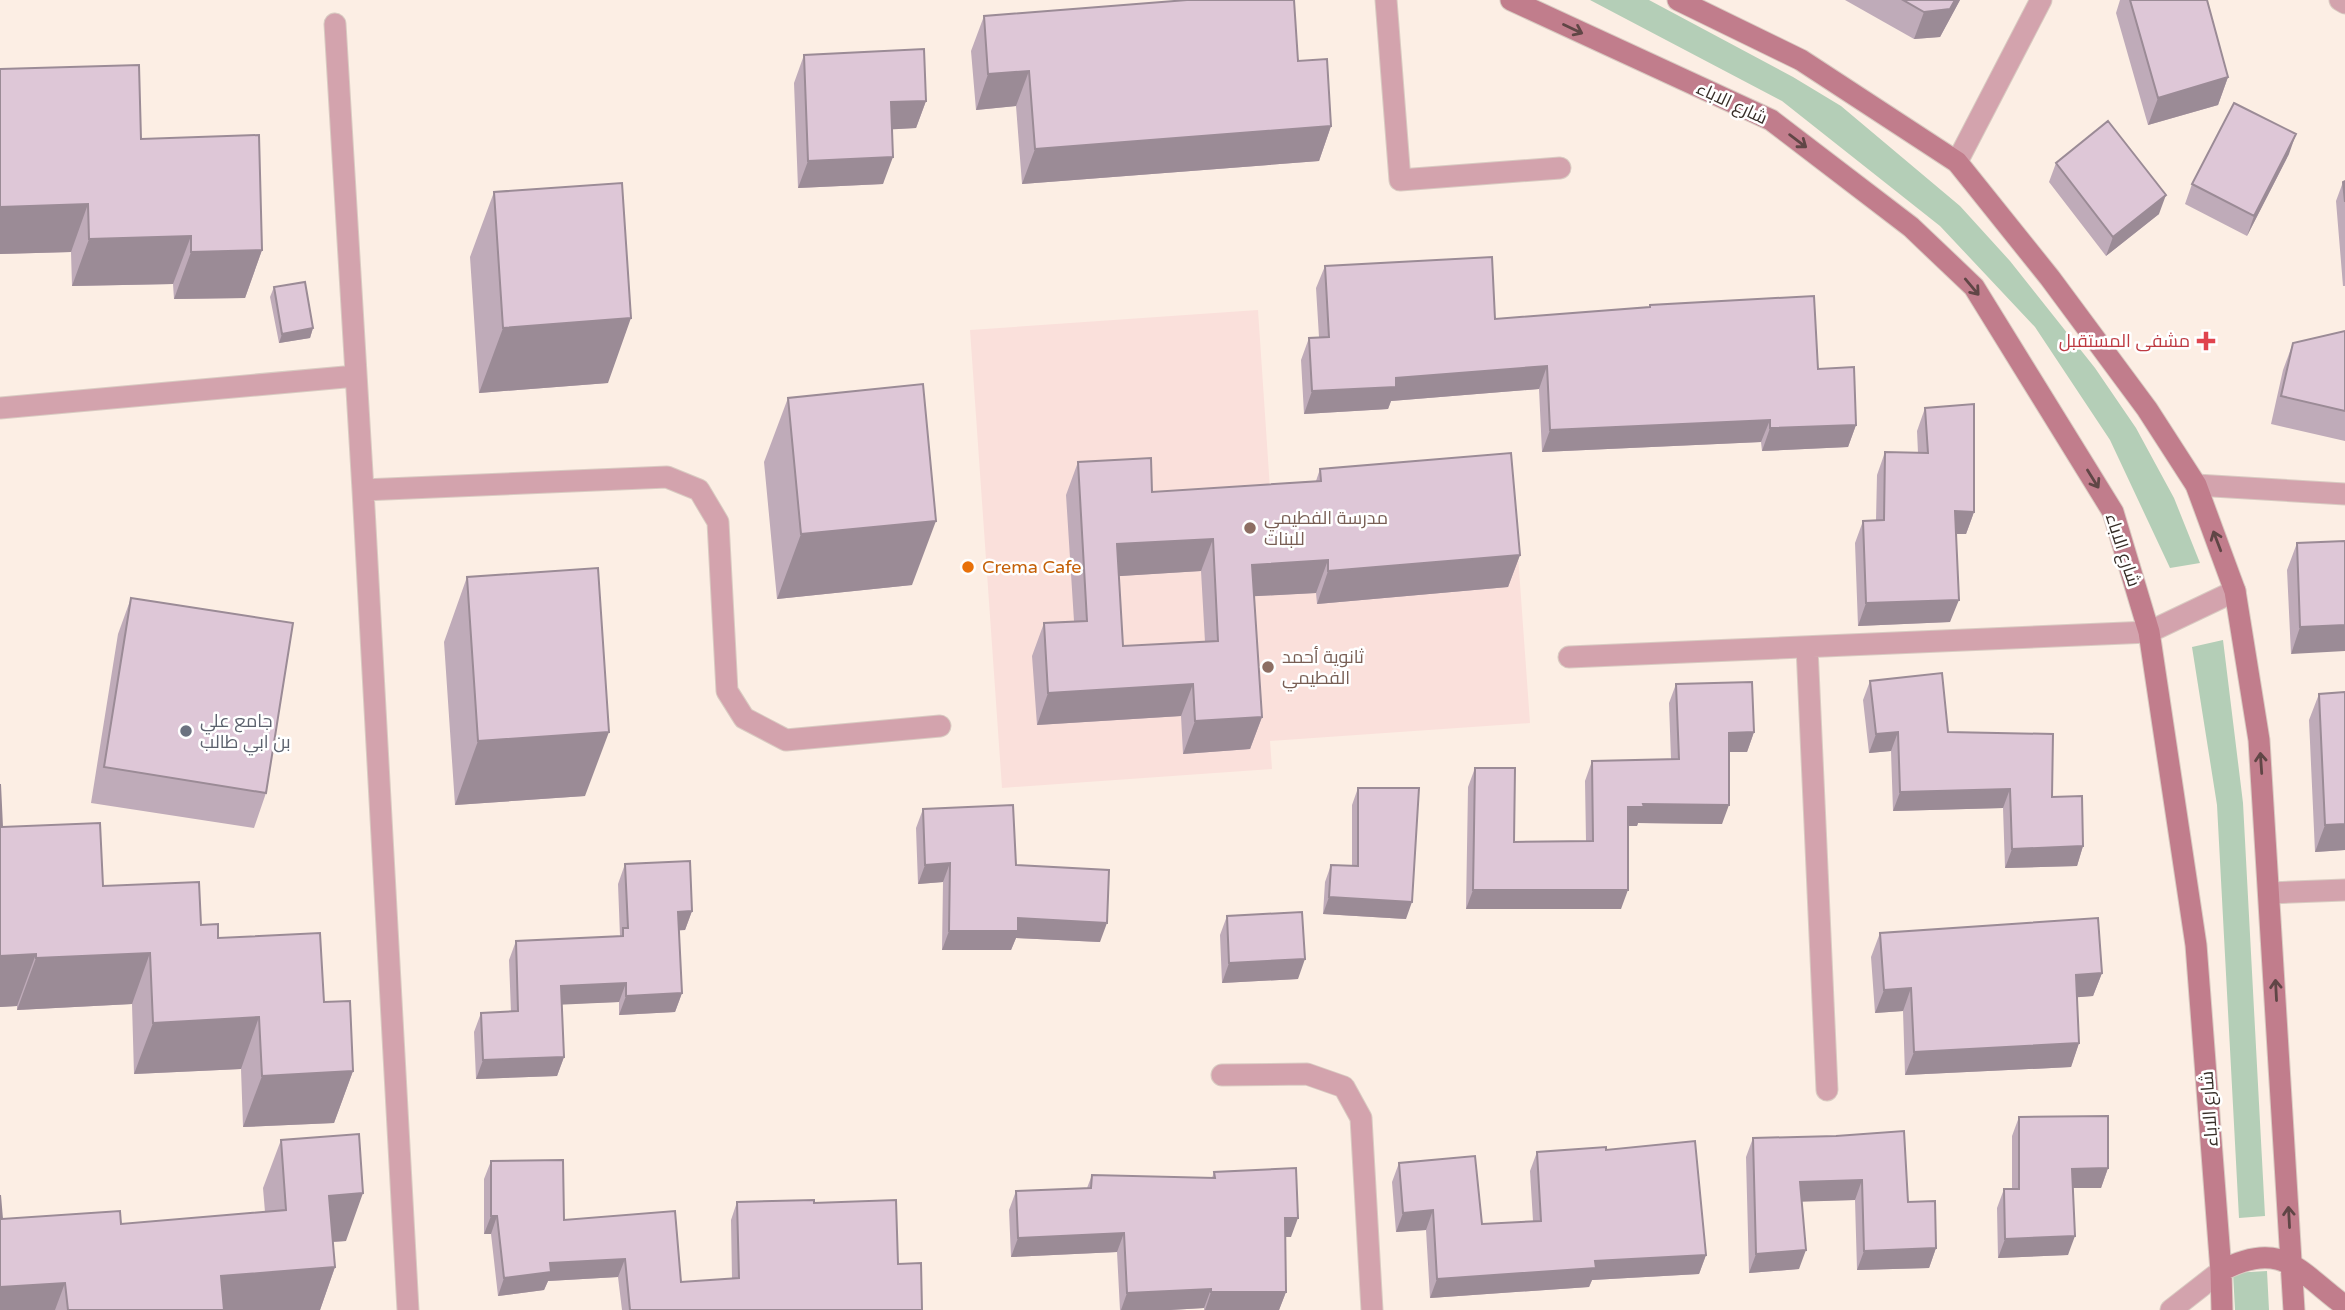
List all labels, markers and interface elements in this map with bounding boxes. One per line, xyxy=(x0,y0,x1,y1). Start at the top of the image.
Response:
one-way arrow xyxy=(1562,22,1583,36)
street label: شارع الاباء xyxy=(1693,77,1771,130)
one-way arrow xyxy=(1788,133,1807,148)
one-way arrow xyxy=(1964,277,1980,295)
place label: مشفى المستقبل xyxy=(2059,330,2190,352)
marker: مشفى المستقبل xyxy=(2196,331,2216,351)
one-way arrow xyxy=(2085,469,2100,488)
place label: مدرسة الفطيمي للبنات xyxy=(1264,507,1388,550)
street label: شارع الاباء xyxy=(2100,511,2145,590)
marker: مدرسة الفطيمي للبنات xyxy=(1242,520,1258,536)
one-way arrow xyxy=(2209,531,2222,553)
place label: Crema Cafe xyxy=(982,556,1081,578)
marker: Crema Cafe xyxy=(960,559,976,575)
place label: ثانوية أحمد الفطيمي xyxy=(1282,646,1364,692)
marker: ثانوية أحمد الفطيمي xyxy=(1260,659,1276,675)
place label: جامع علي بن ابي طالب xyxy=(200,710,291,756)
marker: جامع علي بن ابي طالب xyxy=(178,723,194,739)
one-way arrow xyxy=(2254,752,2267,775)
one-way arrow xyxy=(2269,979,2282,1002)
street label: شارع الاباء xyxy=(2195,1070,2224,1148)
one-way arrow xyxy=(2282,1207,2295,1229)

